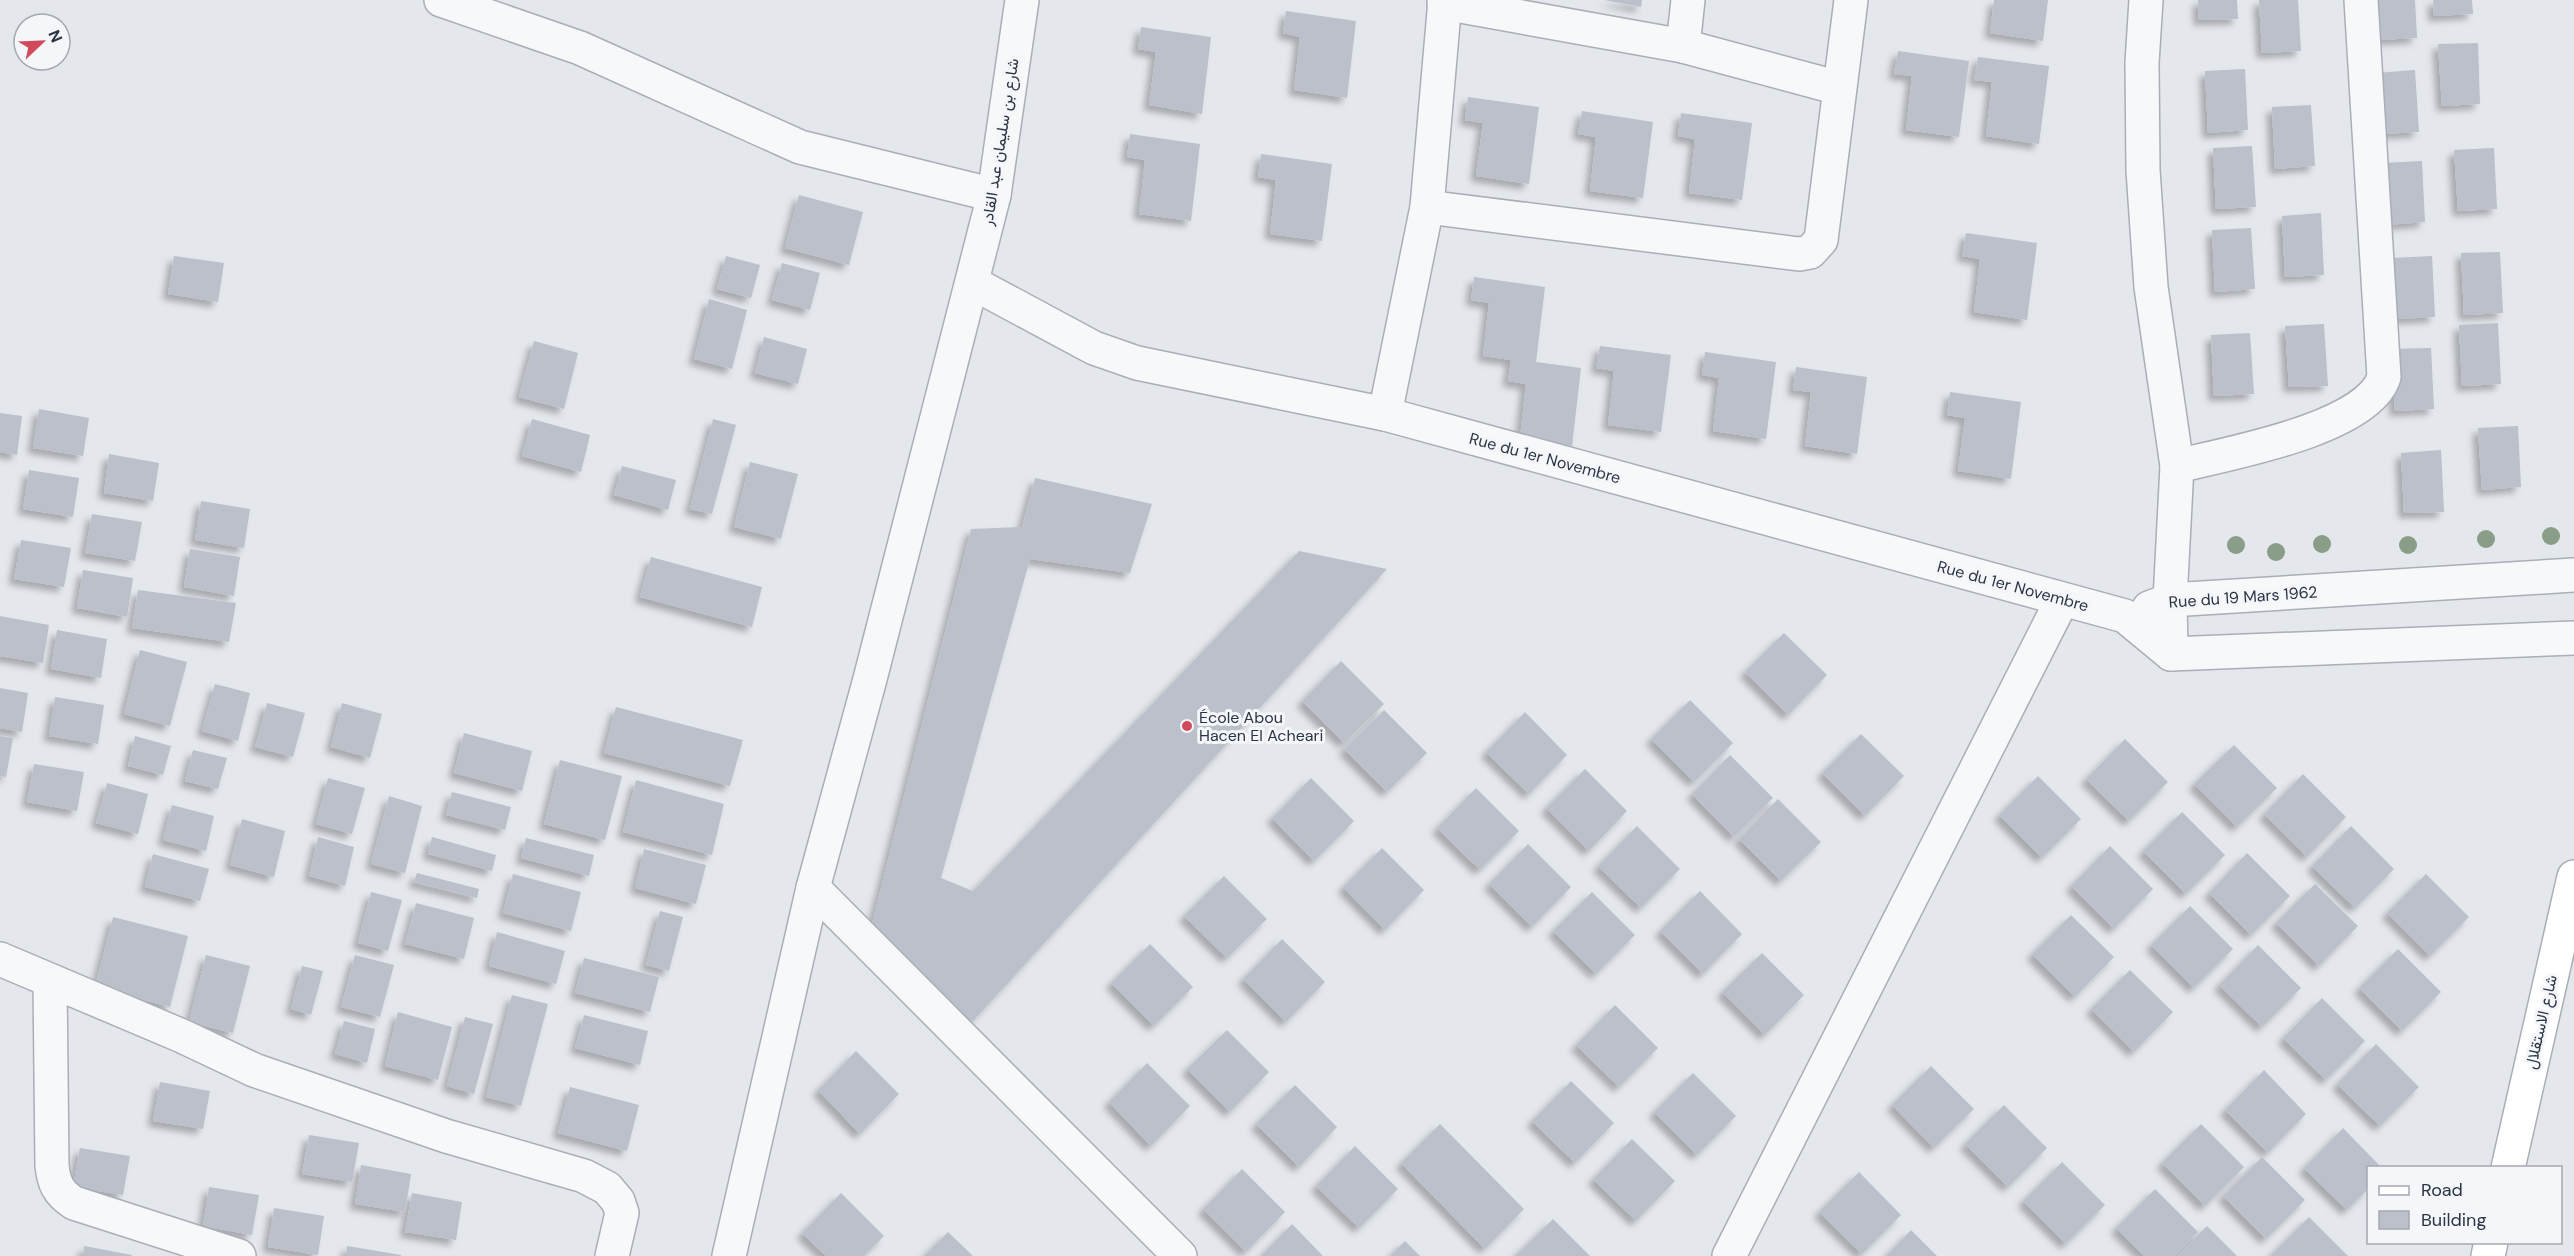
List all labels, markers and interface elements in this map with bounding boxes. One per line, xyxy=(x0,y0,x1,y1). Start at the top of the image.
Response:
north arrow xyxy=(12,12,72,72)
text: N xyxy=(43,27,67,46)
street label: شارع بن سليمان عبد القادر xyxy=(976,57,1025,228)
street label: Rue du 1er Novembre xyxy=(1467,428,1623,488)
street label: Rue du 1er Novembre xyxy=(1935,556,2091,616)
street label: Rue du 19 Mars 1962 xyxy=(2168,581,2318,613)
place label: École Abou Hacen El Acheari xyxy=(1199,707,1323,746)
marker: École Abou Hacen El Acheari xyxy=(1180,719,1194,733)
street label: شارع الاستقلال xyxy=(2520,973,2563,1071)
legend xyxy=(2367,1166,2562,1244)
text: Road xyxy=(2421,1178,2463,1202)
text: Building xyxy=(2421,1208,2486,1232)

